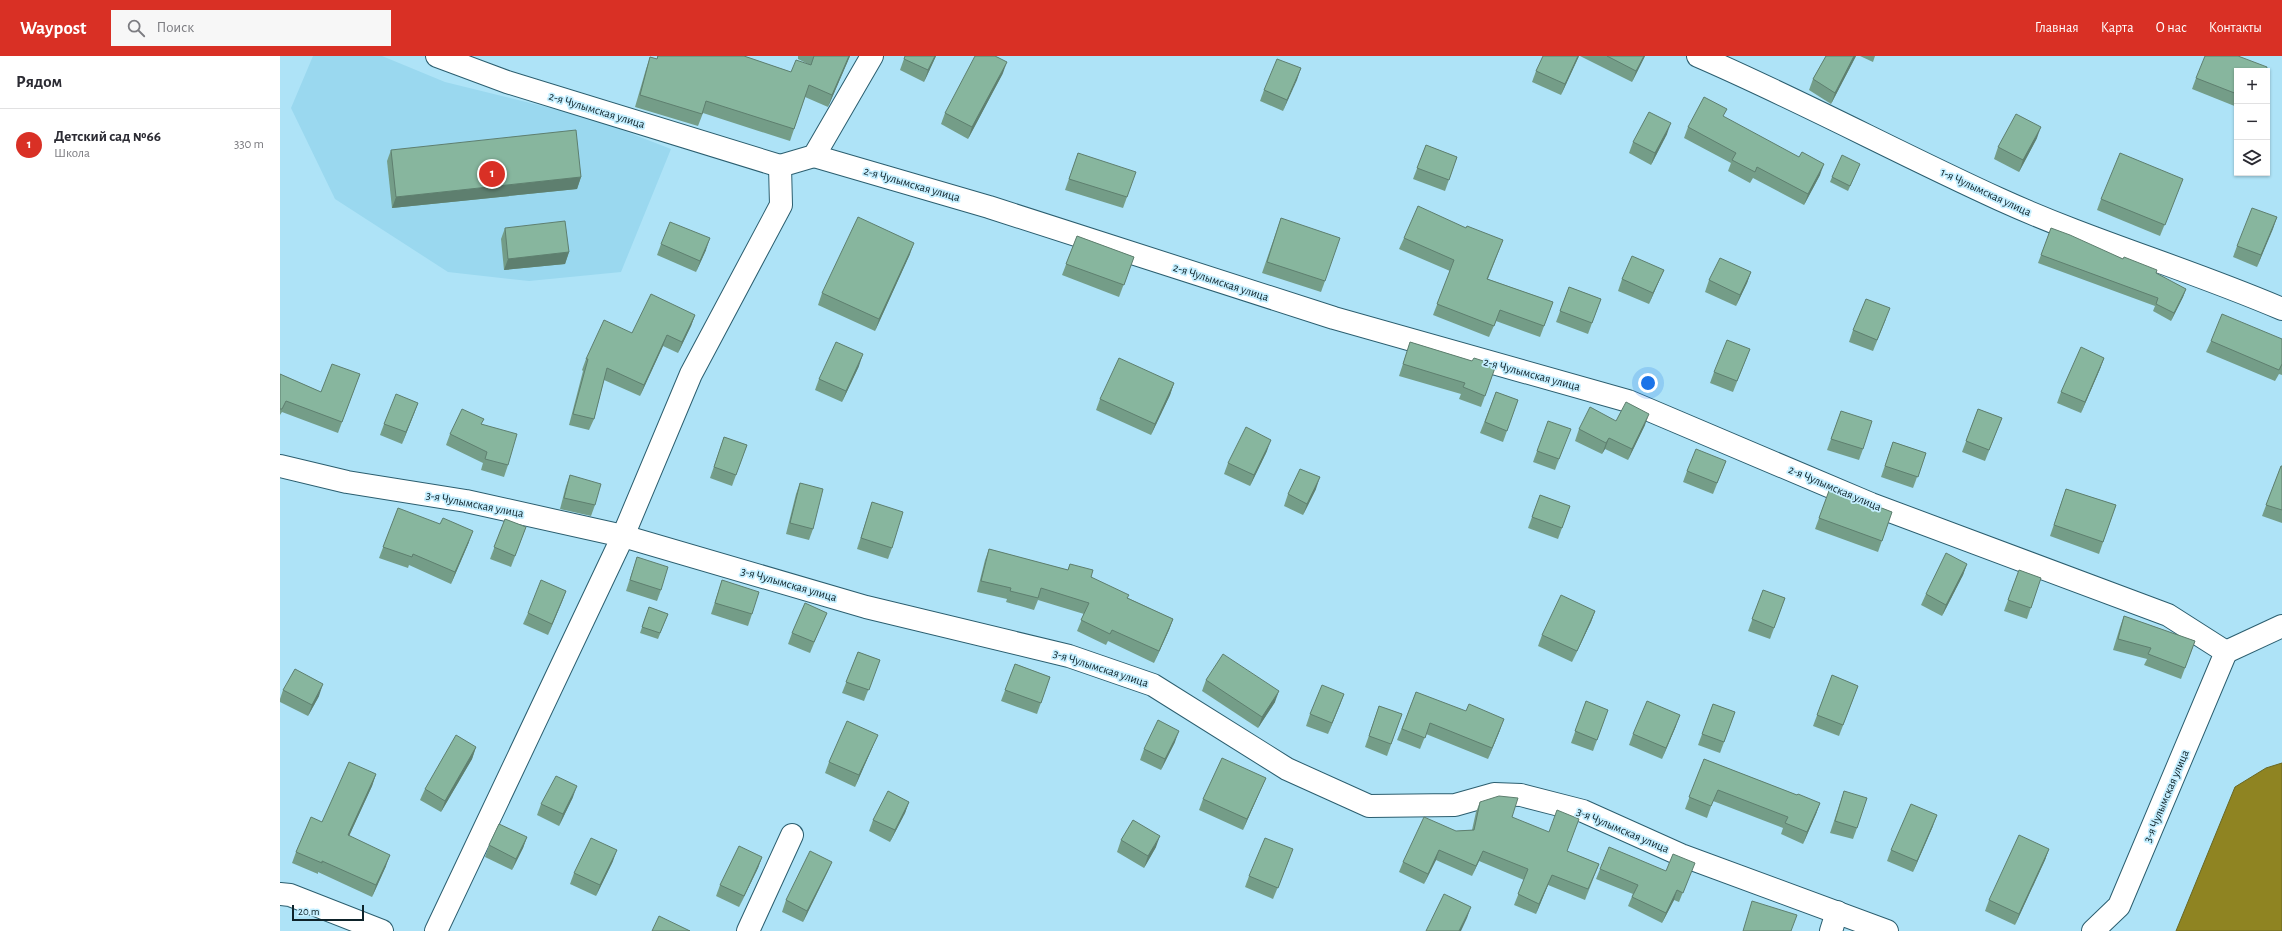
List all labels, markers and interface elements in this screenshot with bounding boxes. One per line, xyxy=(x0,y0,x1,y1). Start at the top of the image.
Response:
search box xyxy=(111,10,391,46)
icon: search xyxy=(125,17,147,39)
text: Waypost xyxy=(20,19,87,38)
text: Поиск xyxy=(157,20,194,35)
text: Главная xyxy=(2035,21,2079,35)
text: Карта xyxy=(2101,21,2134,35)
text: О нас xyxy=(2156,21,2187,35)
text: Контакты xyxy=(2209,21,2262,35)
map controls xyxy=(2234,68,2270,176)
button: + xyxy=(2234,68,2270,104)
text: Рядом xyxy=(16,73,62,90)
street label: 2-я Чулымская улица xyxy=(547,90,647,131)
button: − xyxy=(2234,104,2270,140)
text: Детский сад №66 xyxy=(54,129,161,144)
text: 1 xyxy=(27,138,31,151)
text: 330 m xyxy=(234,138,264,151)
button: layers xyxy=(2234,140,2270,176)
text: Школа xyxy=(54,147,90,160)
pin: 1 xyxy=(479,159,505,189)
street label: 2-я Чулымская улица xyxy=(862,164,962,205)
street label: 1-я Чулымская улица xyxy=(1938,166,2034,219)
street label: 2-я Чулымская улица xyxy=(1171,261,1271,304)
street label: 2-я Чулымская улица xyxy=(1482,355,1582,394)
your location xyxy=(1638,373,1658,393)
street label: 2-я Чулымская улица xyxy=(1786,463,1884,514)
street label: 3-я Чулымская улица xyxy=(425,489,525,520)
street label: 3-я Чулымская улица xyxy=(739,565,839,605)
street label: 3-я Чулымская улица xyxy=(1052,647,1151,690)
street label: 3-я Чулымская улица xyxy=(2141,747,2192,844)
street label: 3-я Чулымская улица xyxy=(1575,805,1672,856)
scale bar xyxy=(292,903,364,922)
text: 20 m xyxy=(298,906,319,917)

